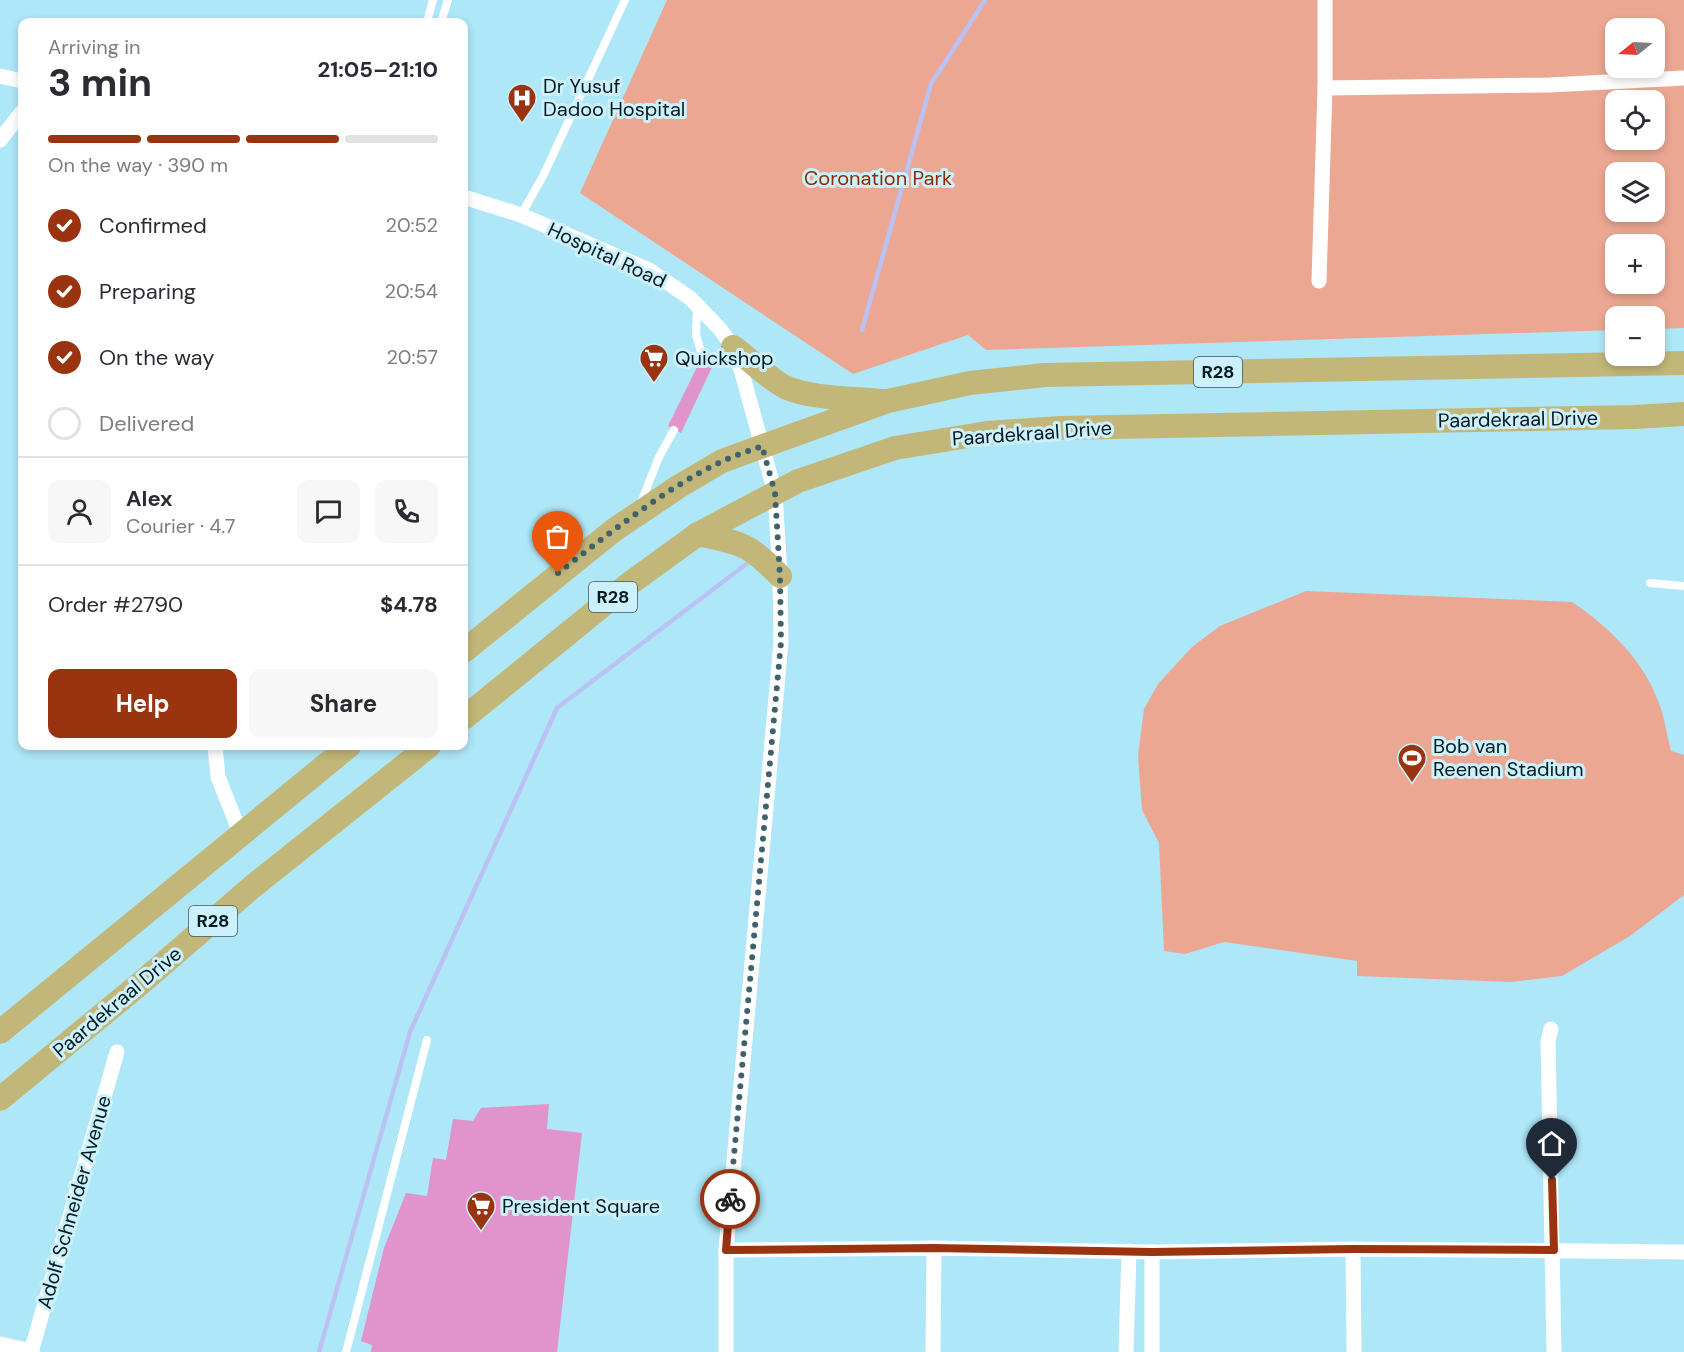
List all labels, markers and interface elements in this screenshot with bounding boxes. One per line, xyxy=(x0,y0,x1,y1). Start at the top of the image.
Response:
north arrow xyxy=(1605,18,1665,78)
map controls xyxy=(1605,18,1665,366)
text: Arriving in xyxy=(48,34,140,60)
text: 21:05–21:10 xyxy=(317,55,438,84)
text: 3 min xyxy=(48,57,152,108)
place label: Dr Yusuf Dadoo Hospital xyxy=(543,73,685,122)
hospital icon: Dr Yusuf Dadoo Hospital xyxy=(506,82,538,124)
button: locate xyxy=(1605,90,1665,150)
text: On the way · 390 m xyxy=(48,152,228,178)
button: layers xyxy=(1605,162,1665,222)
park label: Coronation Park xyxy=(804,165,952,191)
icon: check xyxy=(48,209,81,242)
text: Confirmed xyxy=(99,211,207,240)
text: 20:52 xyxy=(386,212,438,238)
street label: Hospital Road xyxy=(544,216,670,294)
button: + xyxy=(1605,234,1665,294)
icon: check xyxy=(48,275,81,308)
text: Preparing xyxy=(99,277,196,306)
text: 20:54 xyxy=(385,278,438,304)
button: − xyxy=(1605,306,1665,366)
icon: check xyxy=(48,341,81,374)
supermarket icon: Quickshop xyxy=(638,342,670,384)
text: On the way xyxy=(99,343,214,372)
text: 20:57 xyxy=(386,344,438,370)
place label: Quickshop xyxy=(675,345,774,371)
road number: R28 xyxy=(1194,357,1242,387)
street label: Paardekraal Drive xyxy=(1438,405,1598,433)
text: Delivered xyxy=(99,409,194,438)
street label: Paardekraal Drive xyxy=(951,414,1113,452)
button: person xyxy=(48,480,111,543)
button: chat xyxy=(297,480,360,543)
button: phone xyxy=(375,480,438,543)
text: Alex xyxy=(126,484,173,513)
pin xyxy=(532,511,583,573)
text: Courier · 4.7 xyxy=(126,513,235,539)
icon: bag xyxy=(541,520,574,553)
road number: R28 xyxy=(589,582,637,612)
text: Order #2790 xyxy=(48,590,183,619)
text: $4.78 xyxy=(380,590,438,619)
button: Help xyxy=(48,669,237,738)
button: Share xyxy=(249,669,438,738)
place label: Bob van Reenen Stadium xyxy=(1433,733,1584,782)
sports icon: Bob van Reenen Stadium xyxy=(1396,742,1428,784)
road number: R28 xyxy=(189,906,237,936)
street label: Paardekraal Drive xyxy=(47,941,187,1063)
street label: Adolf Schneider Avenue xyxy=(31,1092,117,1312)
pin xyxy=(1526,1118,1577,1180)
icon: home xyxy=(1535,1127,1568,1160)
courier xyxy=(700,1169,760,1229)
icon: bike xyxy=(714,1183,747,1216)
supermarket icon: President Square xyxy=(465,1190,497,1232)
place label: President Square xyxy=(502,1193,660,1219)

